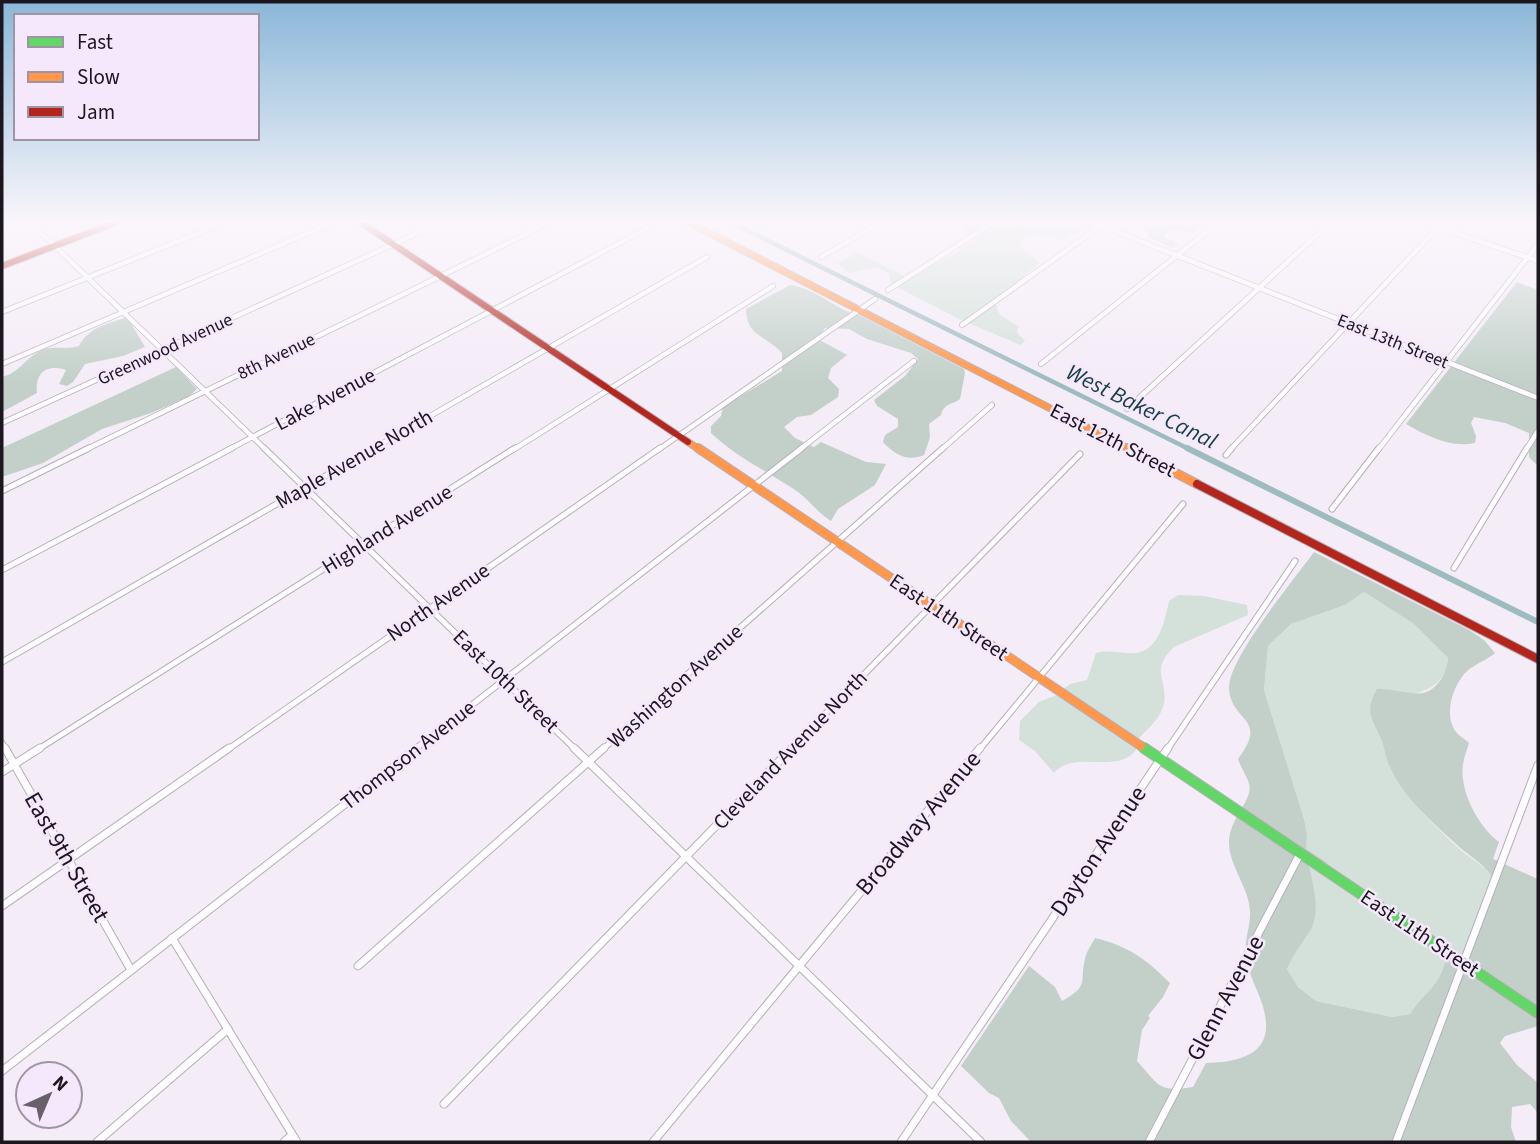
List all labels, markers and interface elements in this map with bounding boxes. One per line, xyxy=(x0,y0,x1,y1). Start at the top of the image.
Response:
legend xyxy=(14,14,259,140)
text: Fast xyxy=(77,27,113,57)
text: Slow xyxy=(77,62,120,92)
text: Jam xyxy=(77,97,115,127)
street label: Greenwood Avenue xyxy=(94,307,237,392)
street label: East 13th Street xyxy=(1333,308,1452,375)
street label: 8th Avenue xyxy=(233,327,319,386)
water label: West Baker Canal xyxy=(1061,356,1223,457)
street label: Lake Avenue xyxy=(269,360,381,438)
street label: East 12th Street xyxy=(1045,395,1181,485)
street label: Maple Avenue North xyxy=(270,402,438,516)
street label: Highland Avenue xyxy=(316,477,458,581)
street label: North Avenue xyxy=(380,555,496,649)
street label: East 11th Street xyxy=(884,566,1014,668)
street label: Washington Avenue xyxy=(601,617,749,755)
street label: East 10th Street xyxy=(446,622,566,740)
street label: Cleveland Avenue North xyxy=(706,664,874,836)
street label: Thompson Avenue xyxy=(334,693,482,817)
street label: Broadway Avenue xyxy=(847,743,989,903)
street label: Dayton Avenue xyxy=(1042,779,1155,924)
street label: East 9th Street xyxy=(15,786,118,929)
street label: East 11th Street xyxy=(1355,882,1485,984)
street label: Glenn Avenue xyxy=(1178,929,1273,1067)
north arrow xyxy=(14,1060,84,1130)
text: N xyxy=(46,1070,74,1098)

